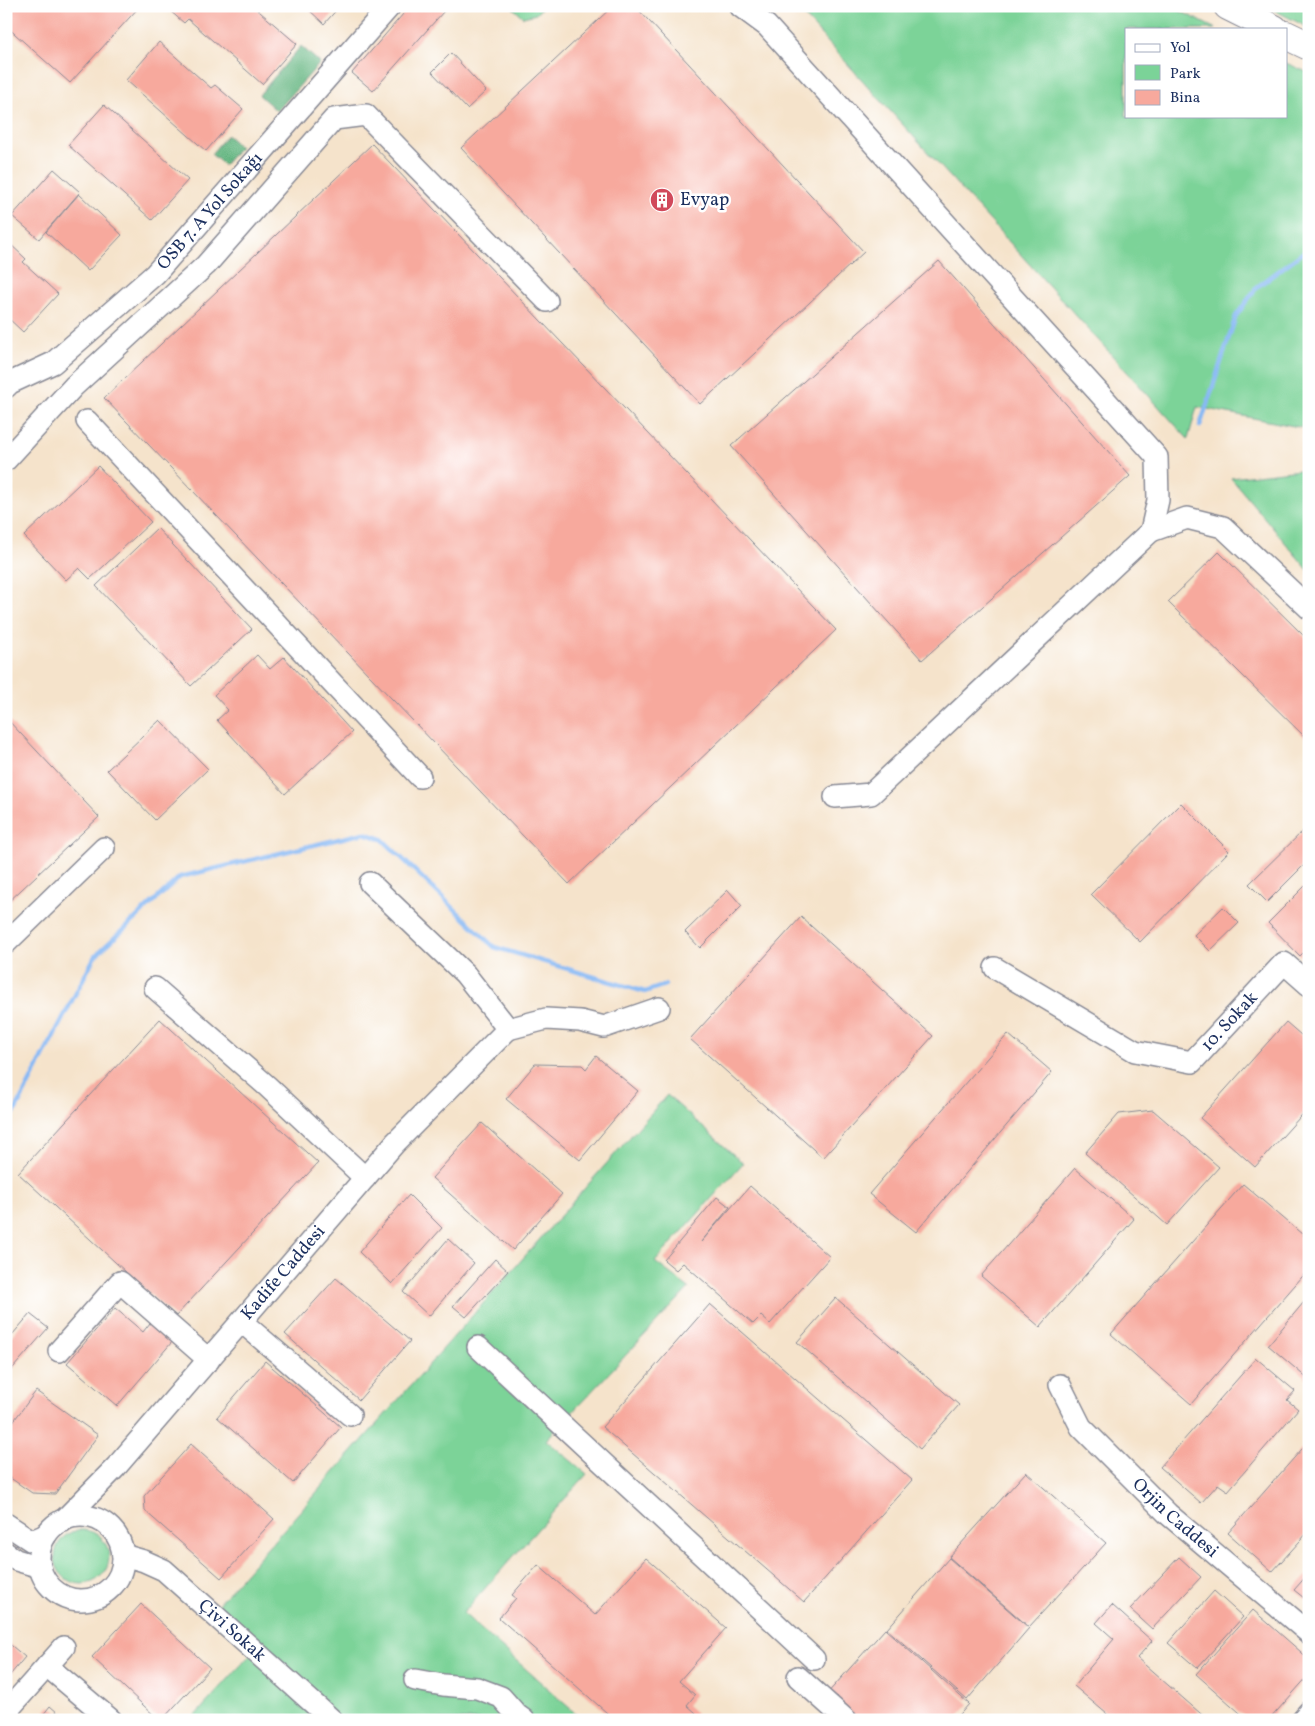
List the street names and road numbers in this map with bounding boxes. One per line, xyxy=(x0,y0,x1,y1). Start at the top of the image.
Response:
street label: OSB 7. A Yol Sokağı xyxy=(151,147,269,276)
street label: 10. Sokak xyxy=(1195,986,1264,1057)
street label: Kadife Caddesi xyxy=(235,1220,331,1326)
street label: Orjin Caddesi xyxy=(1127,1473,1224,1564)
street label: Çivi Sokak xyxy=(193,1594,272,1668)

